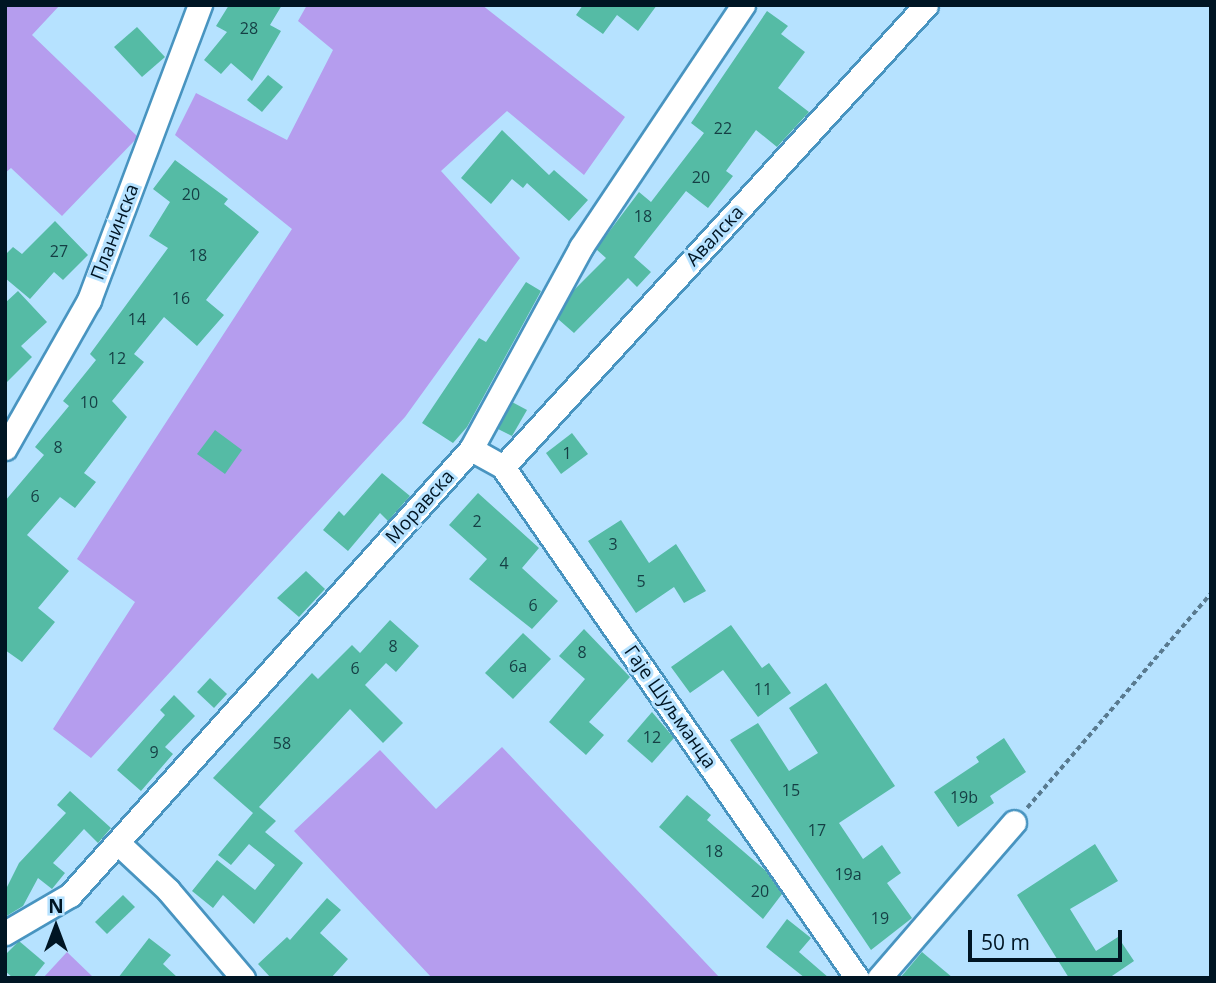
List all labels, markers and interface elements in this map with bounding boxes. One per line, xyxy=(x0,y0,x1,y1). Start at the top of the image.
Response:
house number: 28 xyxy=(240,18,258,38)
house number: 22 xyxy=(714,118,732,138)
house number: 20 xyxy=(692,167,710,187)
street label: Планинска xyxy=(86,181,144,283)
house number: 20 xyxy=(182,184,200,204)
street label: Авалска xyxy=(681,201,749,271)
house number: 18 xyxy=(634,206,652,226)
house number: 27 xyxy=(50,241,68,261)
house number: 18 xyxy=(189,245,207,265)
house number: 16 xyxy=(172,288,190,308)
house number: 14 xyxy=(128,309,146,329)
house number: 12 xyxy=(108,348,126,368)
house number: 10 xyxy=(80,392,98,412)
house number: 8 xyxy=(53,437,63,457)
house number: 1 xyxy=(562,443,572,463)
street label: Моравска xyxy=(381,466,459,548)
house number: 6 xyxy=(30,486,40,506)
house number: 2 xyxy=(472,511,482,531)
house number: 3 xyxy=(608,534,618,554)
house number: 4 xyxy=(499,553,509,573)
house number: 5 xyxy=(636,571,646,591)
house number: 6 xyxy=(528,595,538,615)
house number: 8 xyxy=(388,636,398,656)
street label: Гаје Шуљманца xyxy=(619,641,721,773)
house number: 8 xyxy=(577,642,587,662)
house number: 6a xyxy=(509,656,527,676)
house number: 6 xyxy=(350,658,360,678)
house number: 11 xyxy=(754,679,772,699)
house number: 12 xyxy=(643,727,661,747)
house number: 58 xyxy=(273,733,291,753)
house number: 9 xyxy=(149,742,159,762)
house number: 15 xyxy=(782,780,800,800)
house number: 19b xyxy=(950,787,978,807)
house number: 17 xyxy=(808,820,826,840)
house number: 18 xyxy=(705,841,723,861)
house number: 19a xyxy=(834,864,862,884)
house number: 20 xyxy=(751,881,769,901)
north arrow xyxy=(21,892,91,962)
text: N xyxy=(48,893,64,919)
house number: 19 xyxy=(871,908,889,928)
scale bar xyxy=(971,916,1125,960)
text: 50 m xyxy=(981,928,1030,956)

